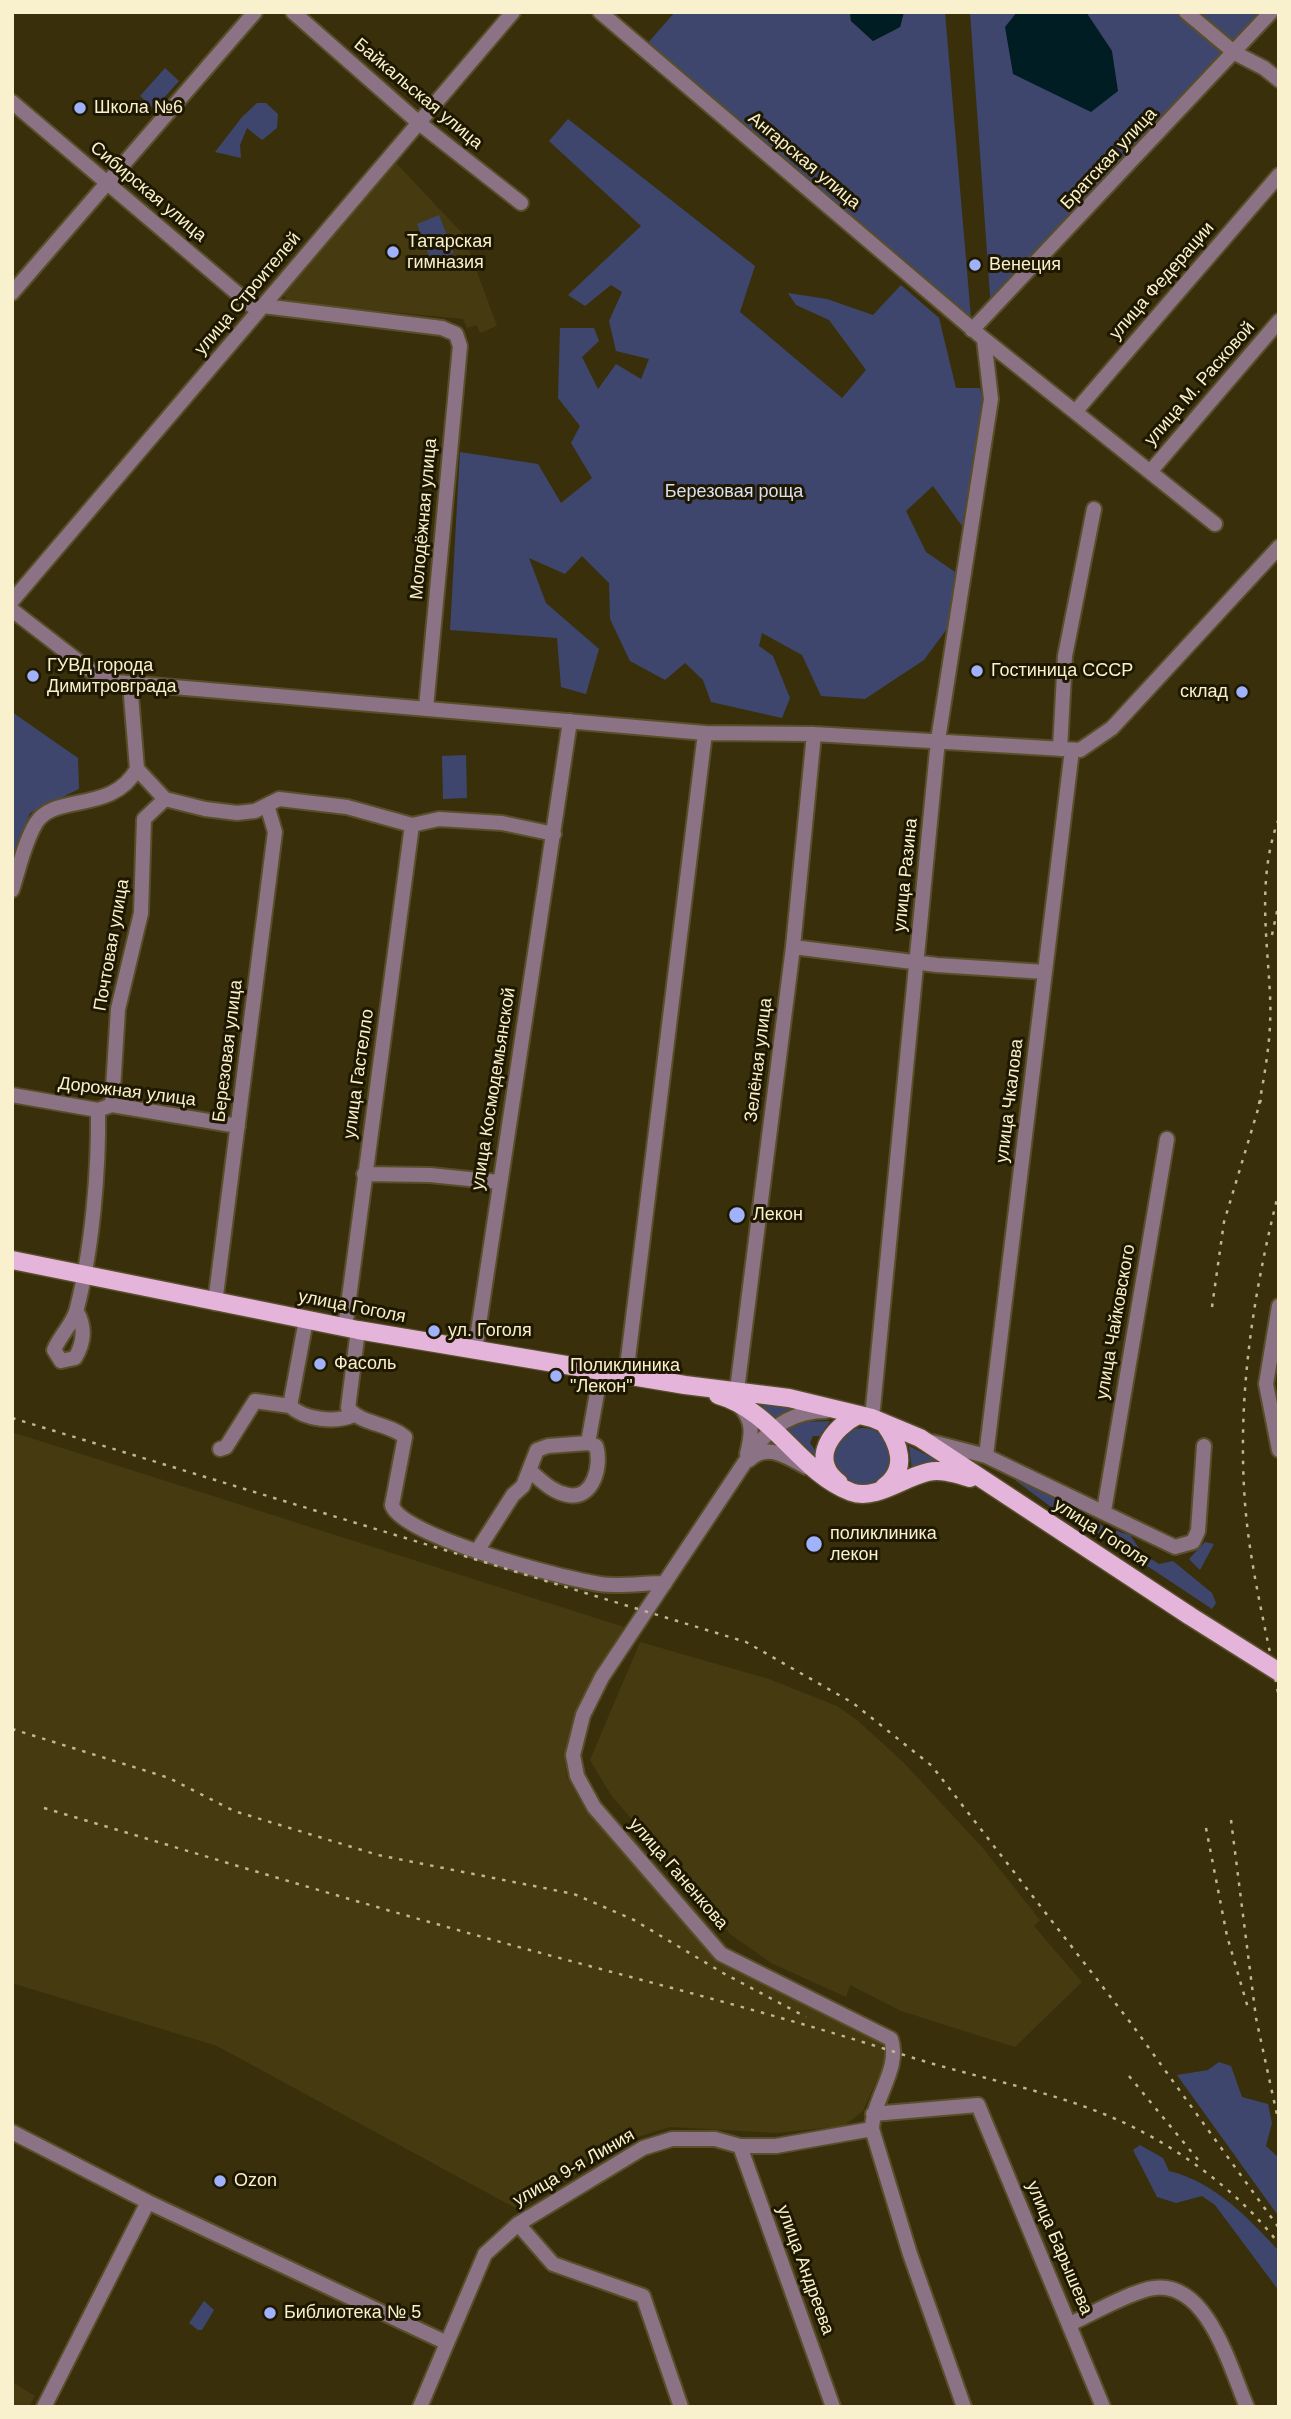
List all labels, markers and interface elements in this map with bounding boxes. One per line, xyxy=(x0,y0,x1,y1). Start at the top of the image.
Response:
street label: Байкальская улица xyxy=(349,34,487,154)
place label: Школа №6 xyxy=(94,97,183,119)
marker: Школа №6 xyxy=(72,100,88,116)
street label: Братская улица xyxy=(1056,104,1162,214)
street label: Ангарская улица xyxy=(744,108,864,214)
street label: Сибирская улица xyxy=(86,137,210,247)
street label: улица Федерации xyxy=(1105,218,1219,344)
street label: улица Строителей xyxy=(190,228,306,360)
place label: Татарская гимназия xyxy=(407,231,492,274)
marker: Татарская гимназия xyxy=(385,244,401,260)
place label: Венеция xyxy=(989,254,1061,276)
marker: Венеция xyxy=(967,257,983,273)
street label: улица М. Расковой xyxy=(1140,318,1260,450)
street label: Молодёжная улица xyxy=(406,437,442,601)
park label: Березовая роща xyxy=(665,481,803,503)
place label: ГУВД города Димитровграда xyxy=(47,655,177,698)
place label: Гостиница СССР xyxy=(991,660,1133,682)
marker: Гостиница СССР xyxy=(969,663,985,679)
marker: ГУВД города Димитровграда xyxy=(25,668,41,684)
place label: склад xyxy=(1180,681,1228,703)
marker: склад xyxy=(1234,684,1250,700)
street label: улица Разина xyxy=(889,817,923,933)
street label: Почтовая улица xyxy=(90,877,134,1013)
street label: Березовая улица xyxy=(209,979,247,1123)
street label: улица Космодемьянской xyxy=(467,986,521,1192)
street label: Зелёная улица xyxy=(741,997,777,1123)
street label: улица Гастелло xyxy=(339,1008,379,1140)
street label: улица Чкалова xyxy=(992,1038,1028,1164)
street label: Дорожная улица xyxy=(57,1073,197,1111)
place label: Лекон xyxy=(753,1204,803,1226)
marker: Лекон xyxy=(727,1205,747,1225)
street label: улица Чайковского xyxy=(1092,1243,1140,1401)
street label: улица Гоголя xyxy=(296,1286,408,1328)
place label: ул. Гоголя xyxy=(448,1320,532,1342)
marker: ул. Гоголя xyxy=(426,1323,442,1339)
place label: Фасоль xyxy=(334,1353,396,1375)
place label: Поликлиника "Лекон" xyxy=(570,1355,680,1398)
marker: Фасоль xyxy=(312,1356,328,1372)
marker: Поликлиника "Лекон" xyxy=(548,1368,564,1384)
street label: улица Гоголя xyxy=(1049,1494,1153,1572)
place label: поликлиника лекон xyxy=(830,1523,937,1566)
marker: поликлиника лекон xyxy=(804,1534,824,1554)
street label: улица Ганенкова xyxy=(624,1814,732,1934)
street label: улица 9-я Линия xyxy=(509,2124,639,2212)
place label: Ozon xyxy=(234,2170,277,2192)
marker: Ozon xyxy=(212,2173,228,2189)
street label: улица Барышева xyxy=(1021,2178,1097,2318)
street label: улица Андреева xyxy=(772,2202,838,2338)
place label: Библиотека № 5 xyxy=(284,2302,421,2324)
marker: Библиотека № 5 xyxy=(262,2305,278,2321)

